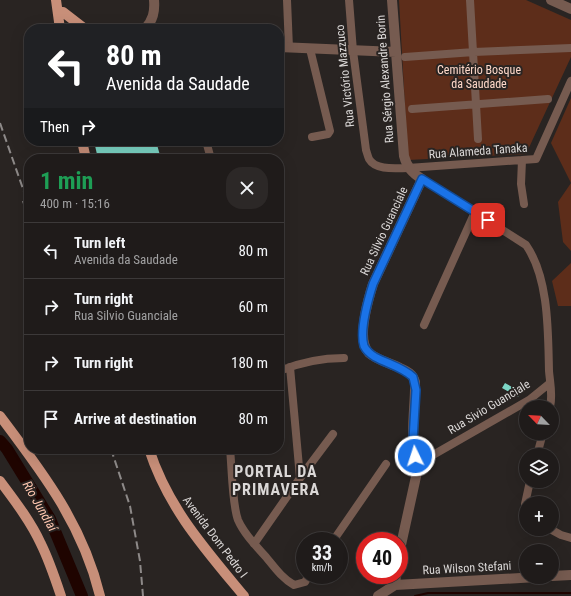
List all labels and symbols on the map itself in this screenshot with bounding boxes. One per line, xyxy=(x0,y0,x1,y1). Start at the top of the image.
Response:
street label: Rua Sérgio Alexandre Borin xyxy=(374,14,396,143)
street label: Rua Victório Mazzuco xyxy=(333,24,357,128)
park label: Cemitério Bosque da Saudade xyxy=(437,63,521,91)
street label: Rua Alameda Tanaka xyxy=(428,141,528,161)
street label: Rua Silvio Guanciale xyxy=(357,184,411,277)
pin xyxy=(471,203,505,237)
street label: Rua Sivio Guanciale xyxy=(445,377,533,437)
north arrow xyxy=(519,400,559,440)
position arrow xyxy=(394,435,436,477)
district label: PORTAL DA PRIMAVERA xyxy=(232,462,320,499)
water label: Rio Jundiaí xyxy=(20,478,61,535)
street label: Avenida Dom Pedro I xyxy=(180,493,250,581)
speed limit sign: 40 xyxy=(356,532,408,584)
street label: Rua Wilson Stefani xyxy=(422,559,512,577)

